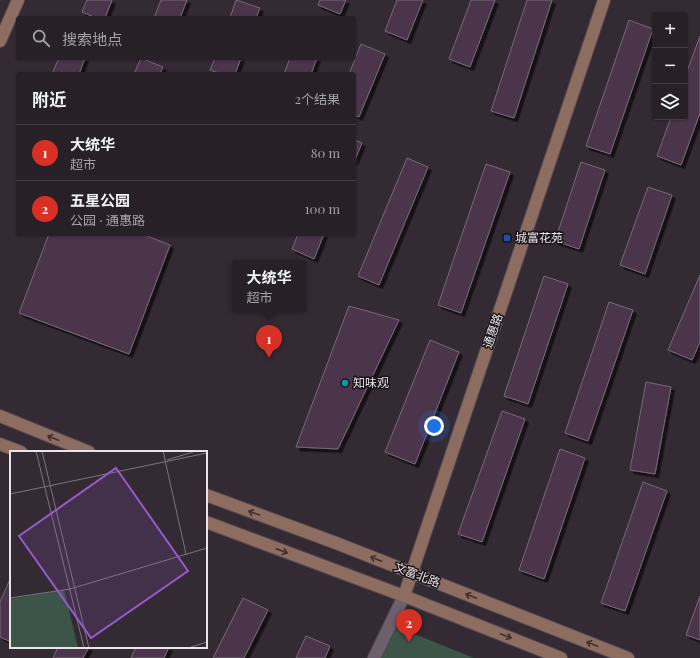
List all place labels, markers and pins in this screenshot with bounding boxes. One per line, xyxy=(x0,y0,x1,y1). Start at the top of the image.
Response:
place label: 城富花苑 xyxy=(515,229,563,245)
marker: 城富花苑 xyxy=(502,233,512,243)
pin: 1 xyxy=(256,325,282,358)
place label: 知味观 xyxy=(353,374,389,390)
marker: 知味观 xyxy=(340,378,350,388)
pin: 2 xyxy=(396,609,422,642)

